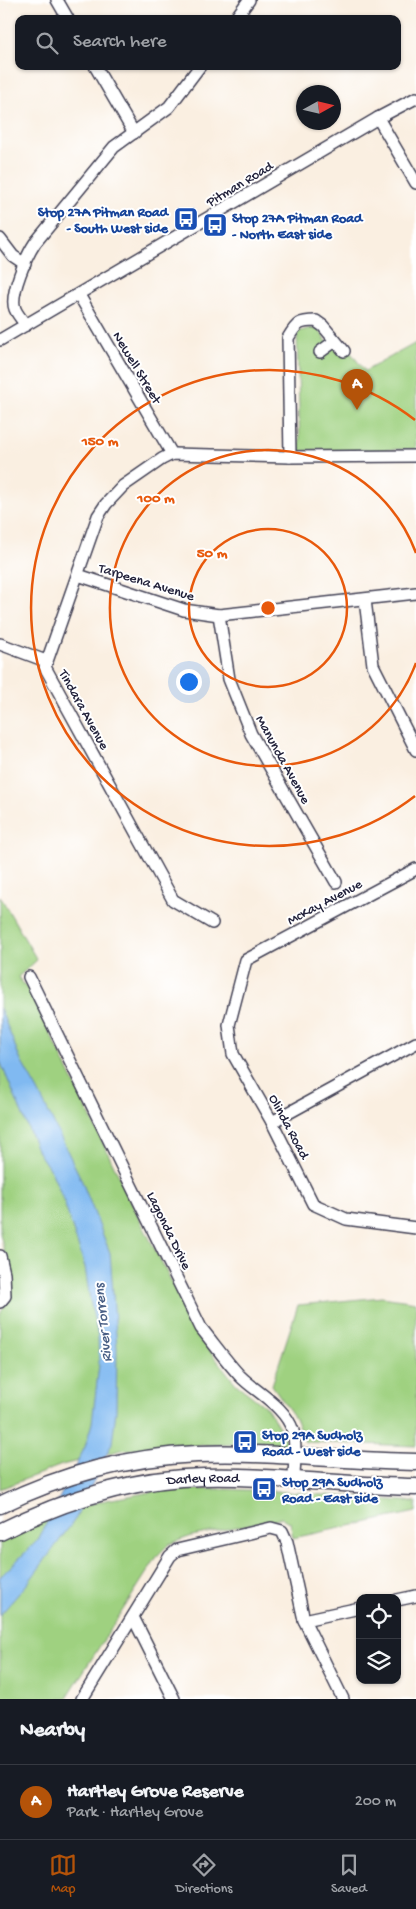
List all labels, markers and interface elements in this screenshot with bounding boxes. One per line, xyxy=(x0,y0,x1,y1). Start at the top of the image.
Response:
search box xyxy=(15,15,401,70)
icon: search xyxy=(33,29,61,57)
text: Search here xyxy=(73,31,167,54)
north arrow xyxy=(296,85,341,130)
street label: Pitman Road xyxy=(203,158,278,212)
place label: Stop 27A Pitman Road - South West side xyxy=(38,205,170,238)
bus stop icon: Stop 27A Pitman Road - South West side xyxy=(173,206,199,232)
place label: Stop 27A Pitman Road - North East side xyxy=(232,211,364,244)
bus stop icon: Stop 27A Pitman Road - North East side xyxy=(202,212,228,238)
street label: Newell Street xyxy=(108,329,165,409)
pin: A xyxy=(341,369,373,410)
text: 150 m xyxy=(81,433,119,451)
text: 100 m xyxy=(136,490,175,508)
text: 50 m xyxy=(197,545,228,563)
street label: Tarpeena Avenue xyxy=(95,560,197,606)
centre of rings xyxy=(259,599,277,617)
street label: Tindara Avenue xyxy=(53,666,112,754)
your location xyxy=(176,669,202,695)
street label: Manunda Avenue xyxy=(250,713,314,808)
street label: McKay Avenue xyxy=(285,876,366,930)
street label: Olinda Road xyxy=(264,1092,313,1164)
street label: Lagonda Drive xyxy=(142,1189,194,1274)
water label: River Torrens xyxy=(91,1281,117,1363)
place label: Stop 29A Sudholz Road - West side xyxy=(261,1428,363,1461)
bus stop icon: Stop 29A Sudholz Road - West side xyxy=(232,1429,258,1455)
street label: Darley Road xyxy=(165,1471,241,1490)
place label: Stop 29A Sudholz Road - East side xyxy=(281,1475,383,1508)
bus stop icon: Stop 29A Sudholz Road - East side xyxy=(251,1476,277,1502)
map controls xyxy=(356,1594,401,1684)
button: locate xyxy=(356,1594,401,1639)
button: layers xyxy=(356,1639,401,1684)
text: Nearby xyxy=(20,1719,85,1744)
text: Hartley Grove Reserve xyxy=(67,1781,243,1804)
text: A xyxy=(31,1793,41,1812)
text: 200 m xyxy=(355,1793,396,1812)
text: Park · Hartley Grove xyxy=(67,1804,203,1823)
tab: Map xyxy=(49,1851,77,1898)
tab: Directions xyxy=(176,1851,233,1898)
tab: Saved xyxy=(331,1851,367,1898)

